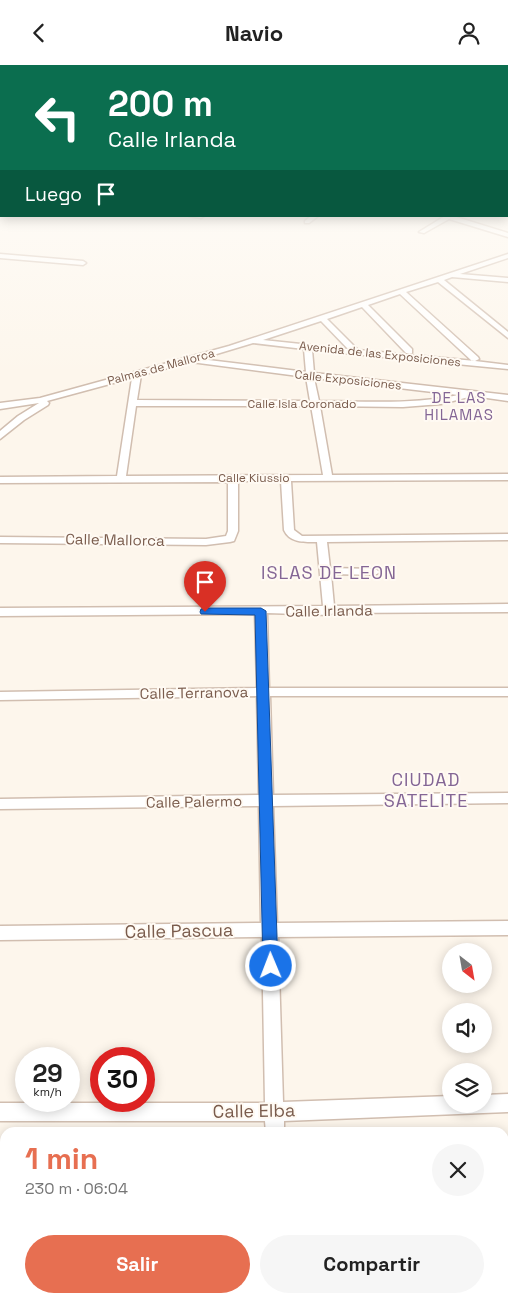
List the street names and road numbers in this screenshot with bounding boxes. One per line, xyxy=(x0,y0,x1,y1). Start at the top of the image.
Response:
street label: Avenida de las Exposiciones xyxy=(298,338,462,370)
street label: Palmas de Mallorca xyxy=(106,345,216,389)
street label: Calle Exposiciones xyxy=(294,366,402,394)
street label: Calle Isla Coronado xyxy=(248,396,356,412)
street label: Calle Kiussio xyxy=(218,470,290,486)
street label: Calle Mallorca xyxy=(65,529,165,550)
street label: Calle Irlanda xyxy=(285,600,373,621)
street label: Calle Terranova xyxy=(140,682,249,703)
street label: Calle Palermo xyxy=(146,791,242,812)
street label: Calle Pascua xyxy=(125,918,233,943)
street label: Calle Elba xyxy=(213,1098,295,1123)

